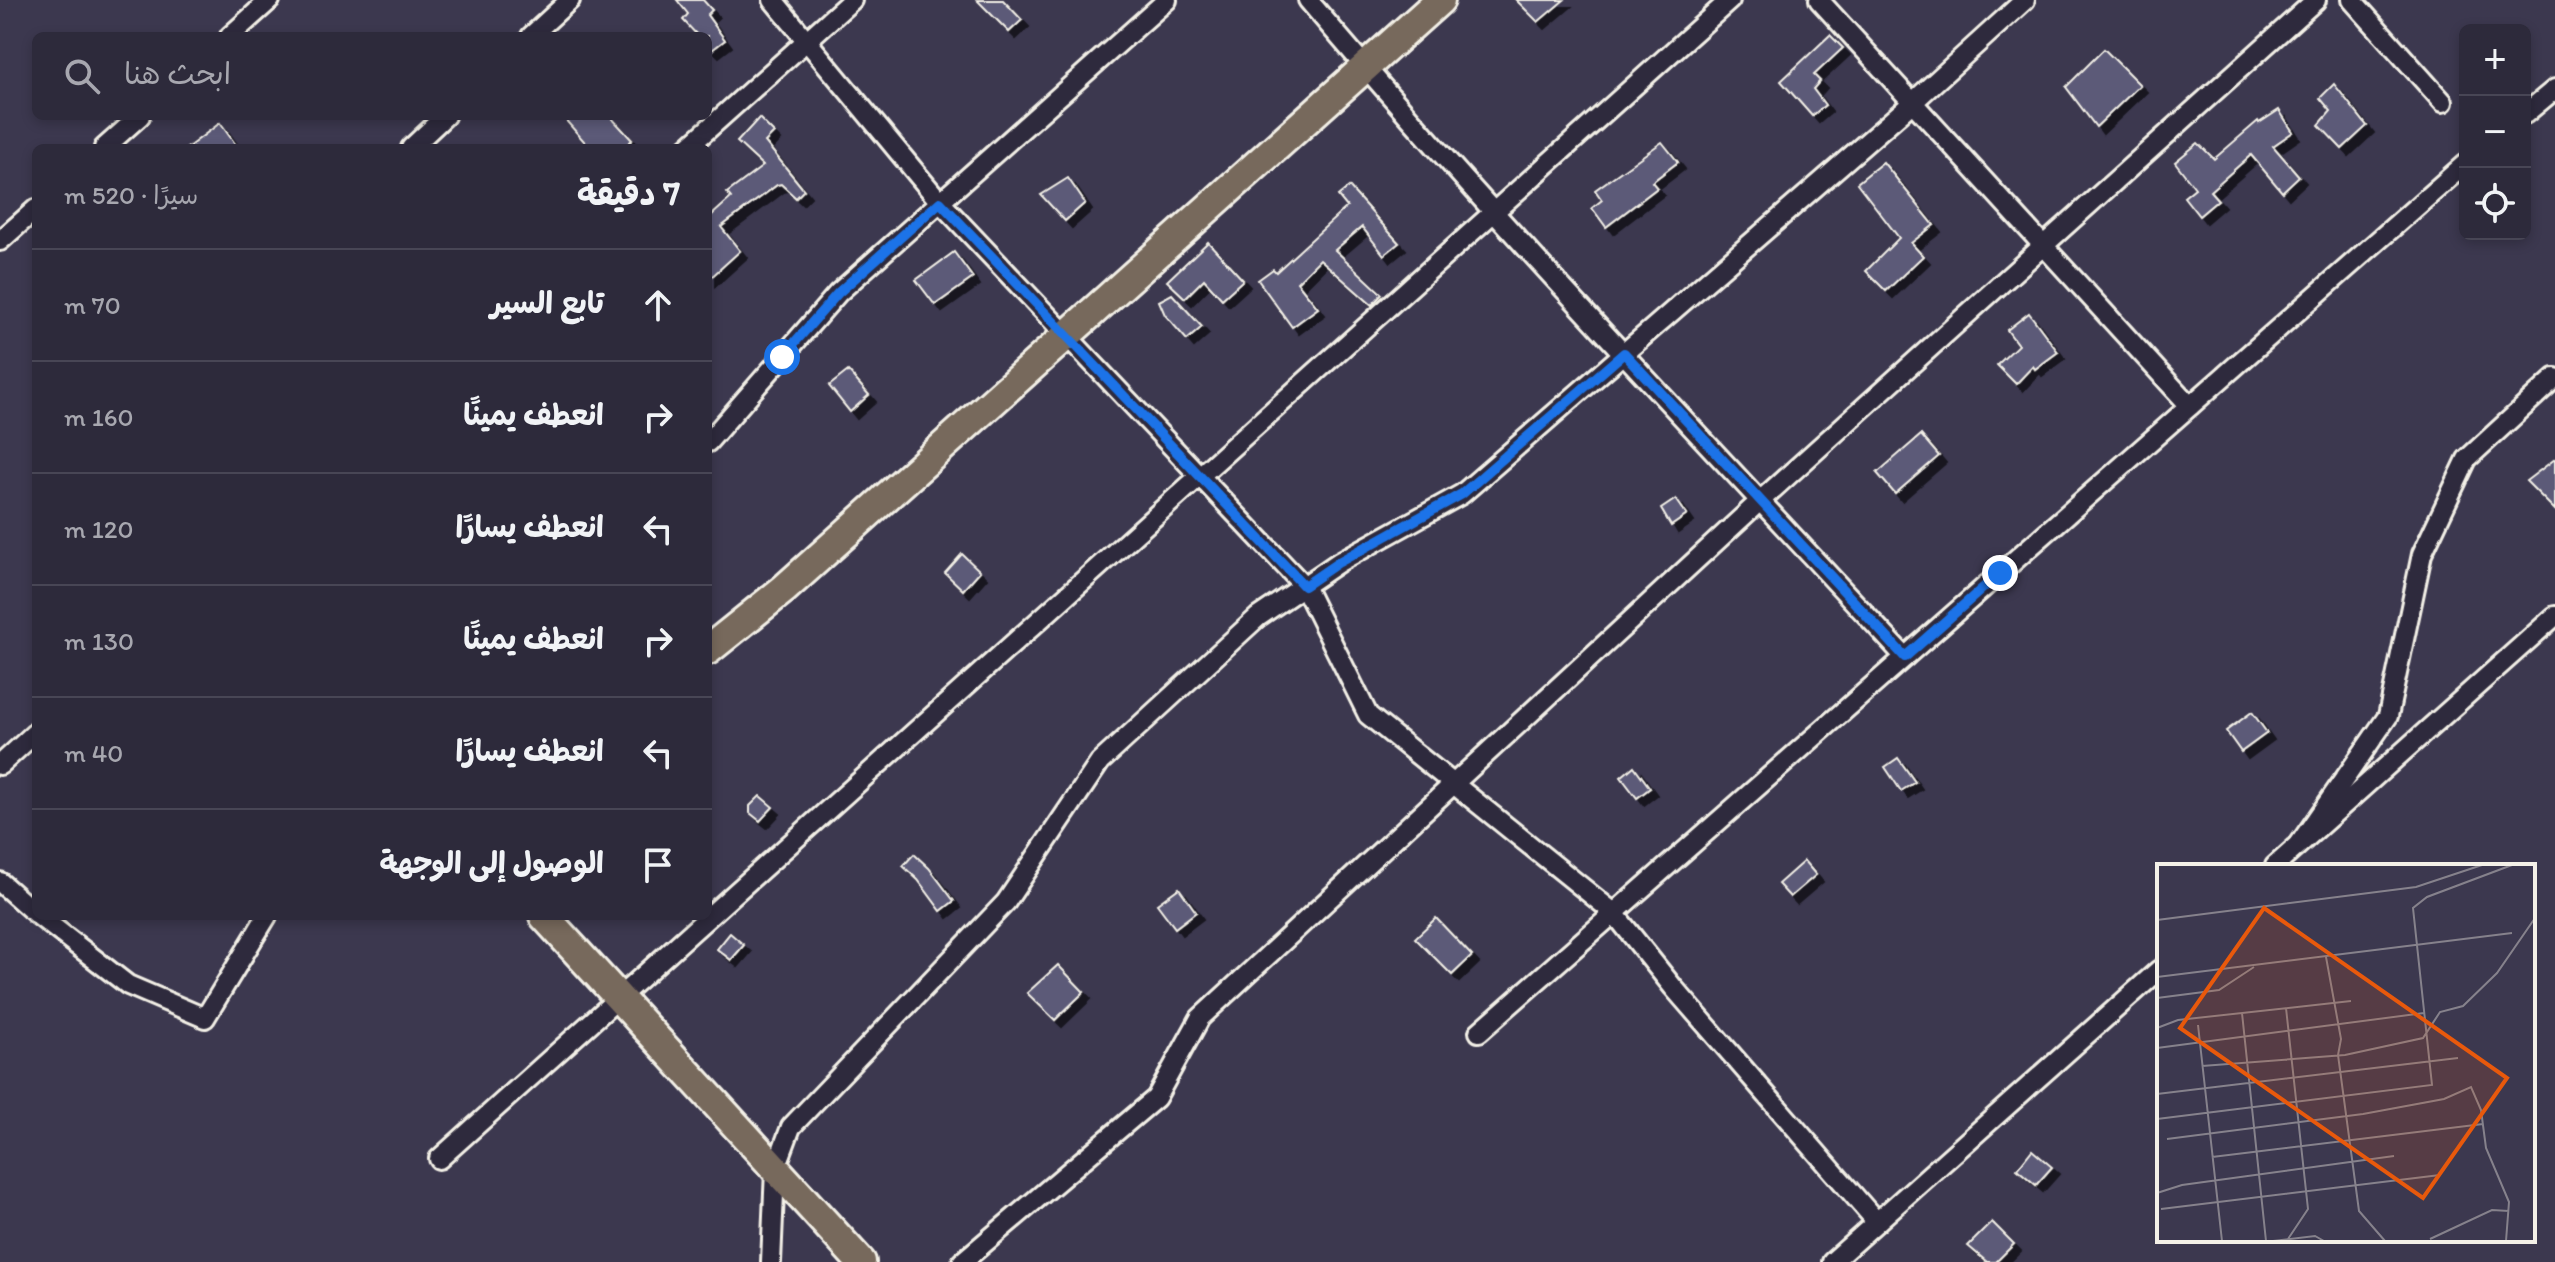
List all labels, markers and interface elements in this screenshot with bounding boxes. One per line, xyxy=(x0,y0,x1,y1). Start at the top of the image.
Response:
map controls xyxy=(2459,24,2531,240)
button: + xyxy=(2459,24,2531,96)
search box xyxy=(32,32,712,120)
icon: search xyxy=(60,54,104,98)
text: ابحث هنا xyxy=(124,55,231,92)
button: − xyxy=(2459,96,2531,168)
button: locate xyxy=(2459,168,2531,240)
text: 7 دقيقة xyxy=(577,173,680,214)
text: سيرًا · 520 m xyxy=(64,179,198,211)
icon: ahead xyxy=(636,283,680,327)
text: تابع السير xyxy=(490,284,604,321)
text: 70 m xyxy=(64,289,121,321)
route start xyxy=(764,339,800,375)
icon: right xyxy=(636,395,680,439)
text: انعطف يمينًا xyxy=(463,396,604,433)
text: 160 m xyxy=(64,401,134,433)
icon: left xyxy=(636,507,680,551)
text: انعطف يسارًا xyxy=(455,508,604,545)
text: 120 m xyxy=(64,513,134,545)
route end xyxy=(1982,555,2018,591)
icon: right xyxy=(636,619,680,663)
text: انعطف يمينًا xyxy=(463,620,604,657)
text: 130 m xyxy=(64,625,134,657)
icon: left xyxy=(636,731,680,775)
text: انعطف يسارًا xyxy=(455,732,604,769)
text: 40 m xyxy=(64,737,123,769)
icon: arrive xyxy=(636,843,680,887)
text: الوصول إلى الوجهة xyxy=(380,844,604,881)
inset map xyxy=(2157,864,2535,1242)

